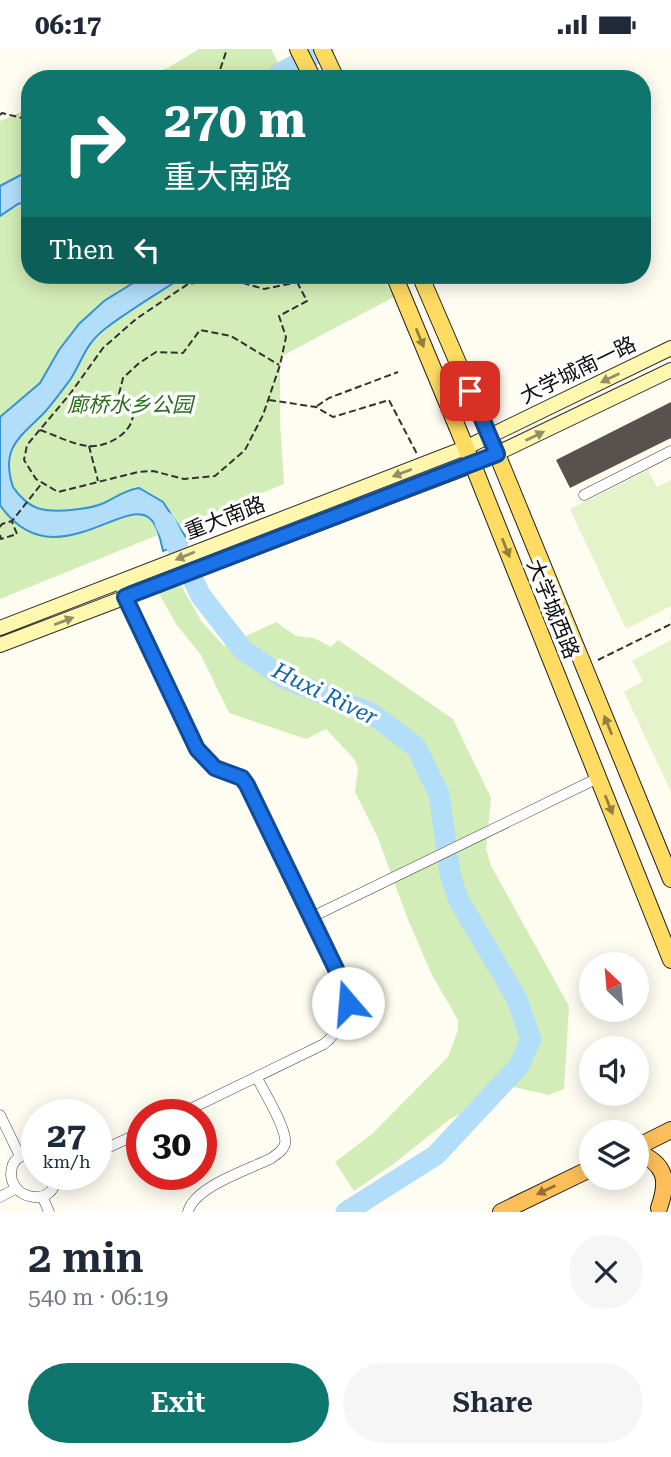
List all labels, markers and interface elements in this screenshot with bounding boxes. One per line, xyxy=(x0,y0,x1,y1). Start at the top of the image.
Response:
text: 06:17 xyxy=(35,10,101,40)
text: 270 m xyxy=(164,92,306,149)
icon: right xyxy=(49,98,140,189)
text: 重大南路 xyxy=(164,158,292,196)
icon: left xyxy=(128,231,166,269)
text: Then xyxy=(49,235,114,265)
one-way arrow xyxy=(415,328,426,349)
street label: 大学城南一路 xyxy=(516,332,640,408)
pin xyxy=(440,361,500,421)
icon: arrive xyxy=(451,372,489,410)
one-way arrow xyxy=(600,373,620,384)
park label: 廊桥水乡公园 xyxy=(67,393,196,417)
one-way arrow xyxy=(525,430,545,441)
one-way arrow xyxy=(391,468,412,479)
street label: 重大南路 xyxy=(181,492,269,544)
one-way arrow xyxy=(501,538,512,559)
one-way arrow xyxy=(175,551,196,562)
street label: 大学城西路 xyxy=(522,556,584,662)
one-way arrow xyxy=(53,615,74,626)
water label: Huxi River xyxy=(267,657,382,731)
one-way arrow xyxy=(603,714,614,735)
one-way arrow xyxy=(603,795,614,816)
north arrow xyxy=(579,952,649,1022)
map controls xyxy=(579,952,649,1190)
position arrow xyxy=(311,966,385,1040)
button: sound xyxy=(579,1036,649,1106)
speed limit sign: 30 xyxy=(126,1099,217,1190)
text: 27 xyxy=(47,1115,86,1156)
button: layers xyxy=(579,1120,649,1190)
text: km/h xyxy=(42,1151,91,1172)
one-way arrow xyxy=(536,1185,556,1196)
text: 2 min xyxy=(28,1233,144,1282)
button: close xyxy=(569,1235,643,1309)
text: 540 m · 06:19 xyxy=(28,1284,168,1311)
button: Exit xyxy=(28,1363,329,1443)
button: Share xyxy=(343,1363,643,1443)

